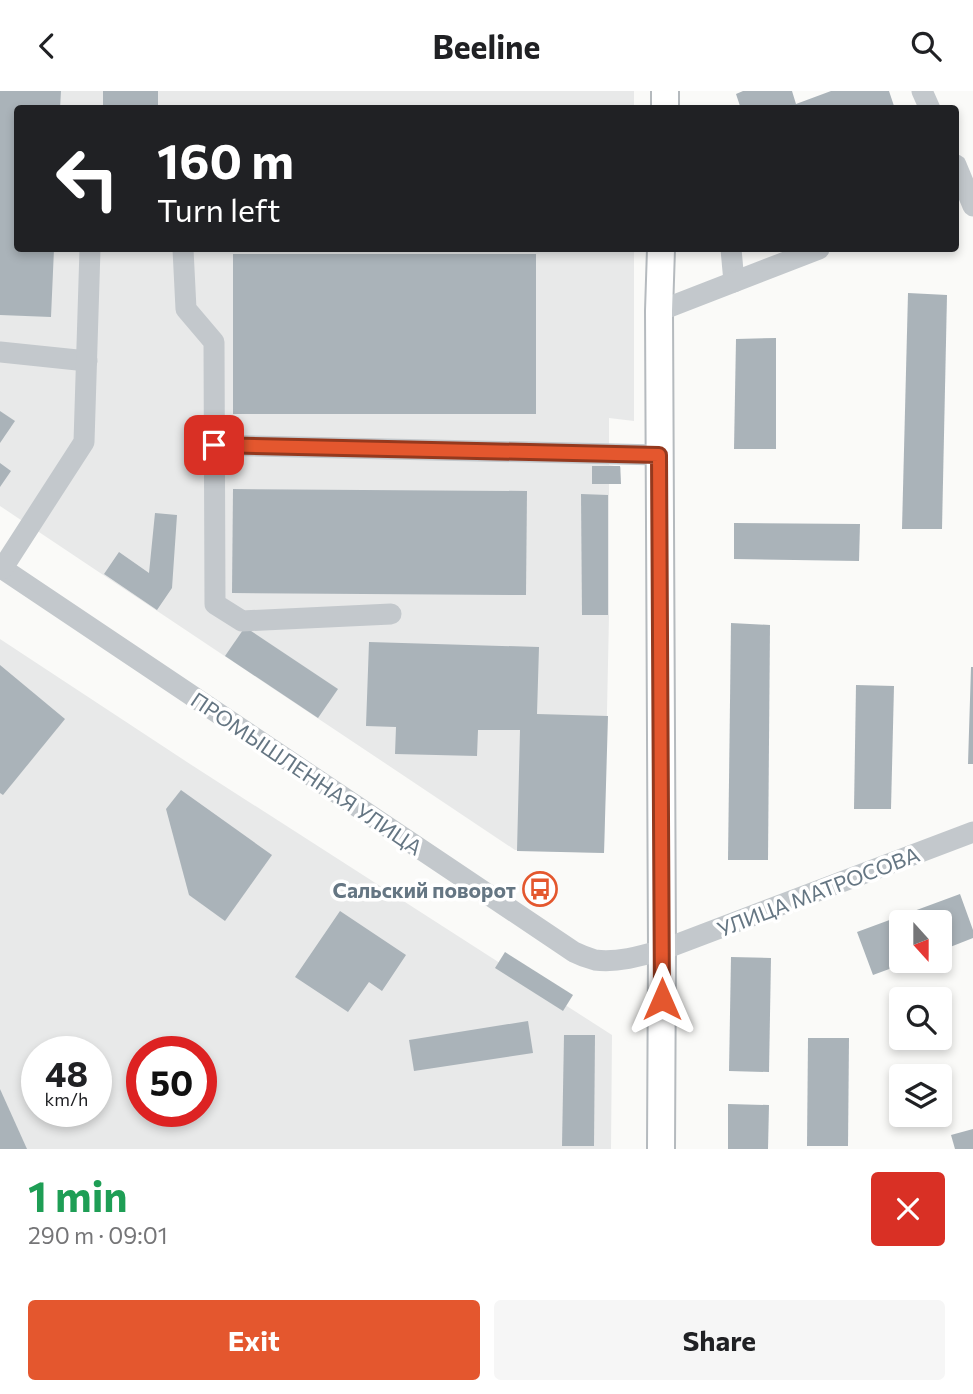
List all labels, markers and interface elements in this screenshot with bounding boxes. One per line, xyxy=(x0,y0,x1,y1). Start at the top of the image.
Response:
text: Beeline xyxy=(433,26,540,66)
icon: back xyxy=(28,27,66,65)
icon: search xyxy=(907,27,945,65)
text: 160 m xyxy=(157,129,294,189)
icon: left xyxy=(42,133,133,224)
text: Turn left xyxy=(157,189,281,229)
pin xyxy=(184,415,244,475)
icon: arrive xyxy=(195,426,233,464)
street label: ПРОМЫШЛЕННАЯ УЛИЦА xyxy=(187,686,427,860)
street label: УЛИЦА МАТРОСОВА xyxy=(713,841,923,941)
bus stop icon: Сальский поворот xyxy=(521,870,559,908)
place label: Сальский поворот xyxy=(333,877,516,902)
north arrow xyxy=(889,910,952,973)
map controls xyxy=(889,910,952,1127)
position arrow xyxy=(625,962,699,1036)
button: search xyxy=(889,987,952,1050)
speed limit sign: 50 xyxy=(126,1036,217,1127)
text: 48 xyxy=(45,1051,88,1094)
button: layers xyxy=(889,1064,952,1127)
text: km/h xyxy=(45,1088,88,1110)
text: 1 min xyxy=(28,1169,128,1221)
button: close xyxy=(871,1172,945,1246)
text: 290 m · 09:01 xyxy=(28,1221,168,1249)
button: Exit xyxy=(28,1300,480,1380)
button: Share xyxy=(494,1300,945,1380)

